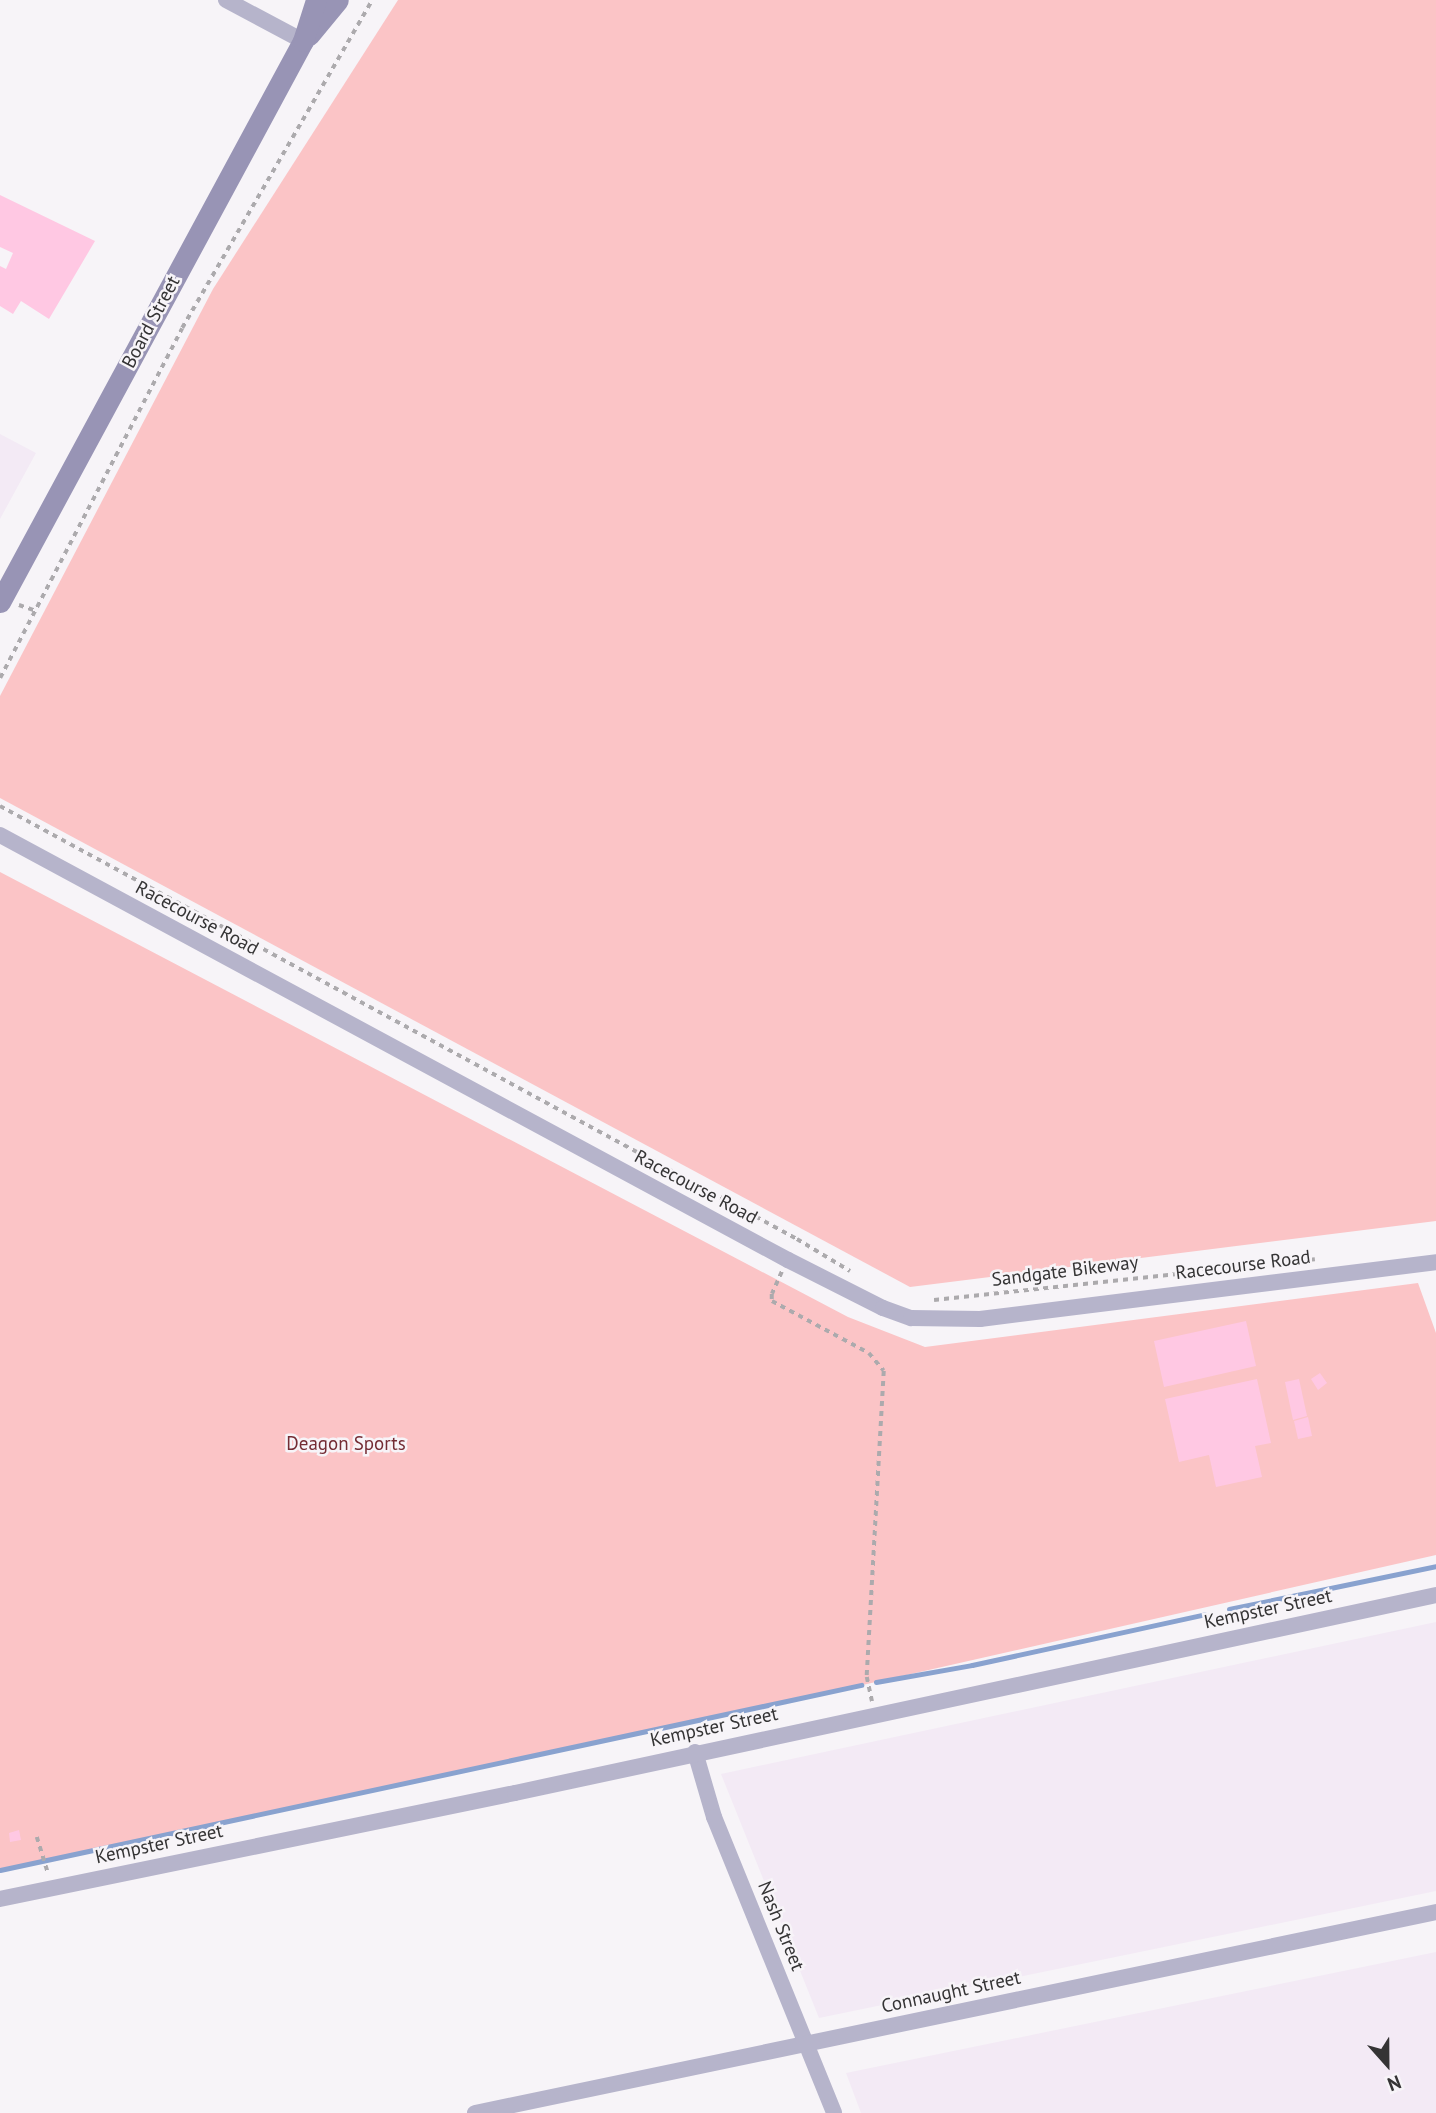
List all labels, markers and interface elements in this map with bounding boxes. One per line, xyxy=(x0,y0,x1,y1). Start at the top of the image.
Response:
street label: Board Street xyxy=(117,272,185,372)
street label: Racecourse Road xyxy=(132,876,262,960)
street label: Racecourse Road xyxy=(631,1145,761,1229)
street label: Racecourse Road xyxy=(1174,1245,1312,1285)
street label: Sandgate Bikeway xyxy=(990,1251,1140,1291)
park label: Deagon Sports xyxy=(286,1433,406,1455)
street label: Kempster Street xyxy=(1202,1584,1334,1634)
street label: Kempster Street xyxy=(648,1702,780,1752)
street label: Kempster Street xyxy=(93,1819,225,1869)
street label: Nash Street xyxy=(753,1878,809,1974)
street label: Connaught Street xyxy=(879,1966,1023,2018)
north arrow xyxy=(1352,2029,1422,2099)
text: N xyxy=(1384,2070,1405,2097)

